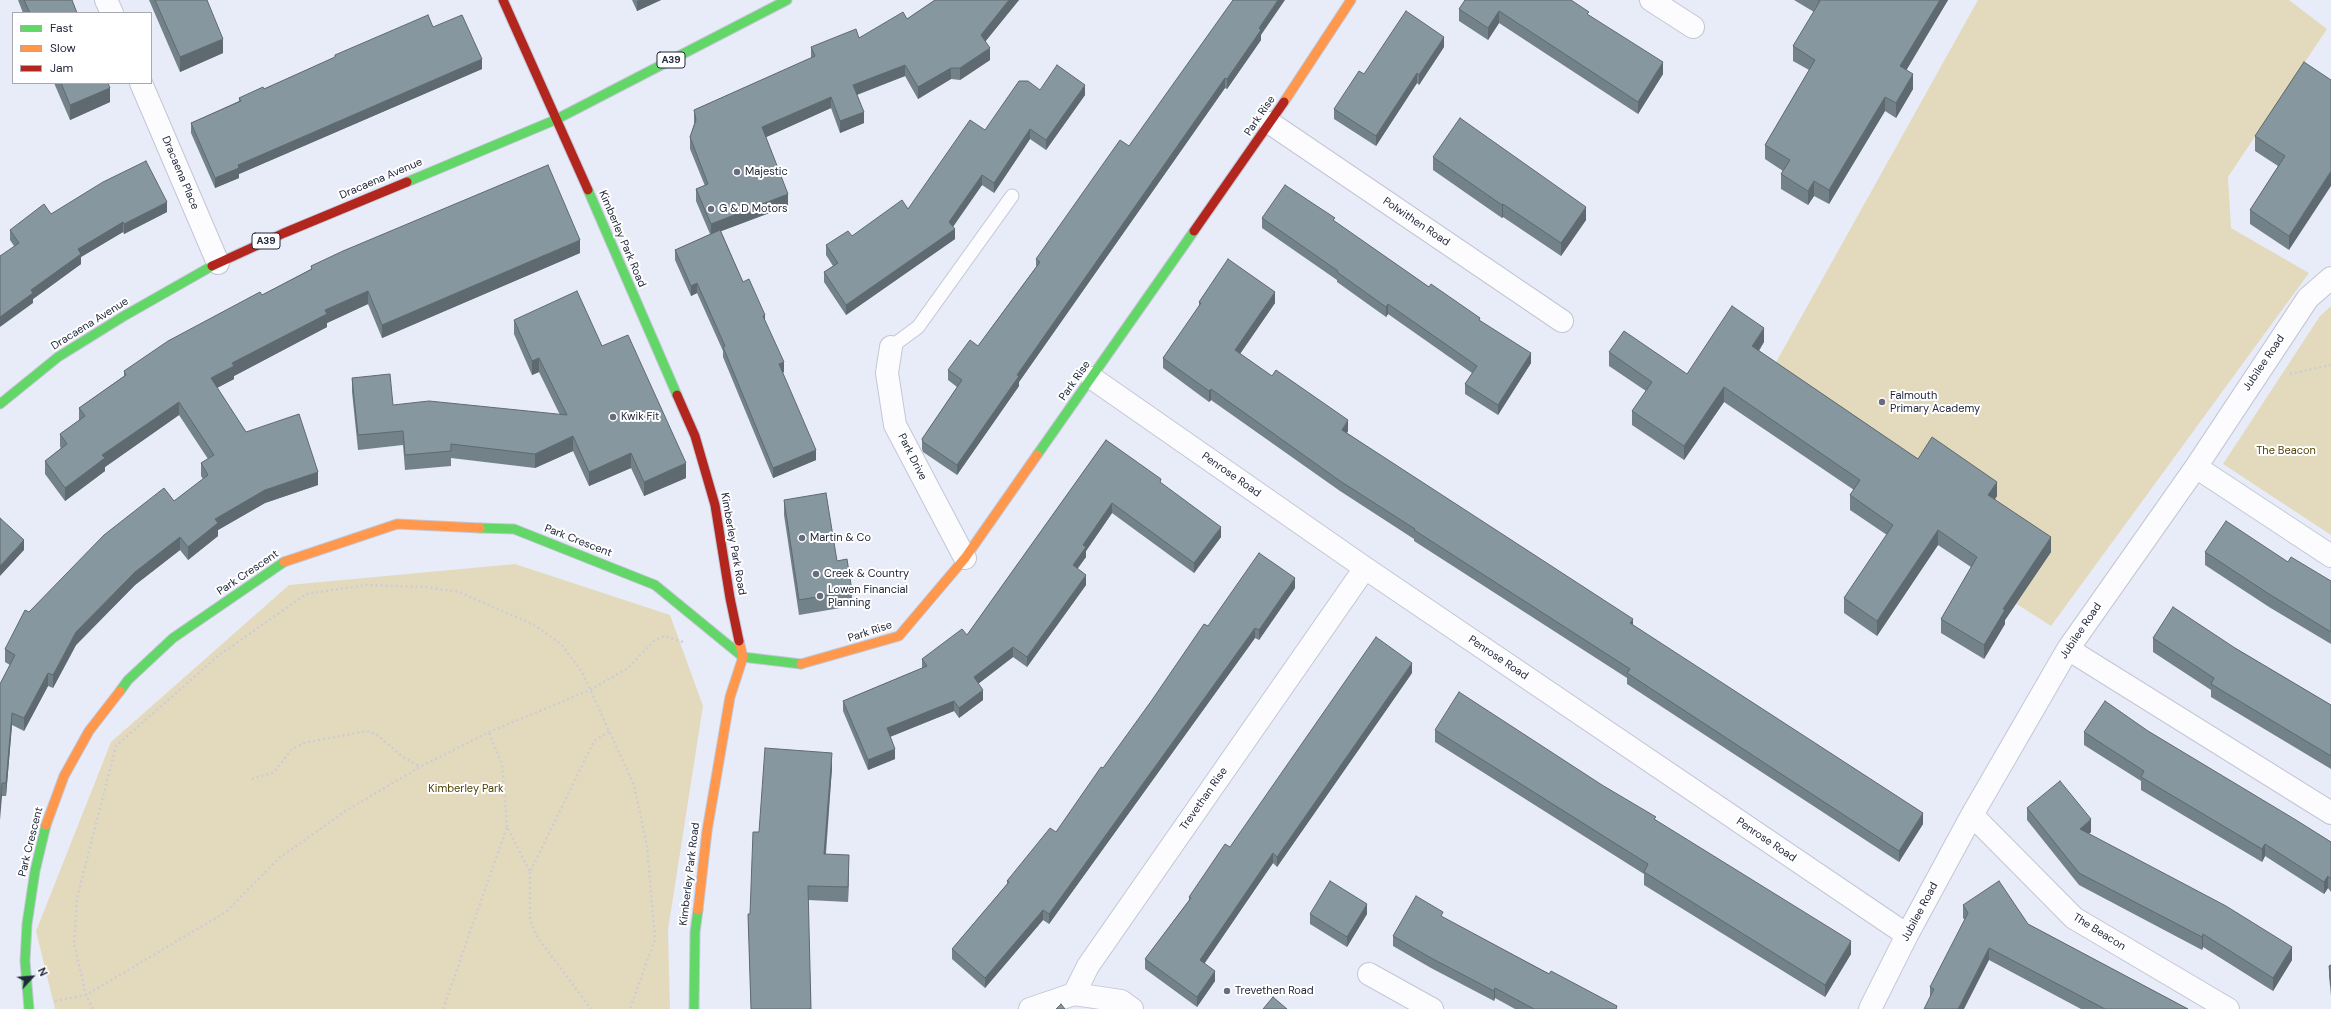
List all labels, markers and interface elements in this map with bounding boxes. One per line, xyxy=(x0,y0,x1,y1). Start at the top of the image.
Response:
legend xyxy=(12,12,152,84)
text: Fast xyxy=(50,20,73,36)
text: Slow xyxy=(50,40,76,56)
road number: A39 xyxy=(657,52,685,68)
text: Jam xyxy=(50,60,73,76)
street label: Park Rise xyxy=(1242,93,1278,139)
street label: Dracaena Place xyxy=(159,134,201,212)
street label: Dracaena Avenue xyxy=(338,156,424,202)
place label: Majestic xyxy=(745,165,788,179)
marker: Majestic xyxy=(732,167,742,177)
street label: Kimberley Park Road xyxy=(596,189,648,289)
street label: Polwithen Road xyxy=(1380,195,1452,249)
place label: G & D Motors xyxy=(719,202,788,216)
marker: G & D Motors xyxy=(706,204,716,214)
road number: A39 xyxy=(252,233,280,249)
street label: Dracaena Avenue xyxy=(49,295,131,353)
street label: Jubilee Road xyxy=(2240,332,2288,394)
street label: Park Rise xyxy=(1057,359,1093,403)
place label: Falmouth Primary Academy xyxy=(1890,389,1980,415)
marker: Falmouth Primary Academy xyxy=(1877,397,1887,407)
place label: Kwik Fit xyxy=(621,410,659,424)
marker: Kwik Fit xyxy=(608,412,618,422)
street label: Park Drive xyxy=(895,431,929,483)
park label: The Beacon xyxy=(2256,444,2316,458)
street label: Penrose Road xyxy=(1199,450,1263,500)
street label: Kimberley Park Road xyxy=(717,492,749,596)
street label: Park Crescent xyxy=(542,522,614,560)
place label: Martin & Co xyxy=(810,531,871,545)
marker: Martin & Co xyxy=(797,533,807,543)
street label: Park Crescent xyxy=(215,548,281,598)
place label: Creek & Country xyxy=(824,567,909,581)
marker: Creek & Country xyxy=(811,569,821,579)
place label: Lowen Financial Planning xyxy=(828,583,908,609)
marker: Lowen Financial Planning xyxy=(815,591,825,601)
street label: Jubilee Road xyxy=(2057,600,2105,662)
street label: Park Rise xyxy=(846,619,894,645)
street label: Penrose Road xyxy=(1466,633,1530,683)
street label: Trevethan Rise xyxy=(1177,765,1231,833)
park label: Kimberley Park xyxy=(428,782,504,796)
street label: Park Crescent xyxy=(16,806,46,878)
street label: Penrose Road xyxy=(1734,815,1798,865)
street label: Kimberley Park Road xyxy=(677,822,703,926)
street label: Jubilee Road xyxy=(1899,880,1941,944)
street label: The Beacon xyxy=(2070,911,2128,953)
north arrow xyxy=(12,957,52,997)
text: N xyxy=(35,965,51,978)
place label: Trevethen Road xyxy=(1235,984,1314,998)
marker: Trevethen Road xyxy=(1222,986,1232,996)

